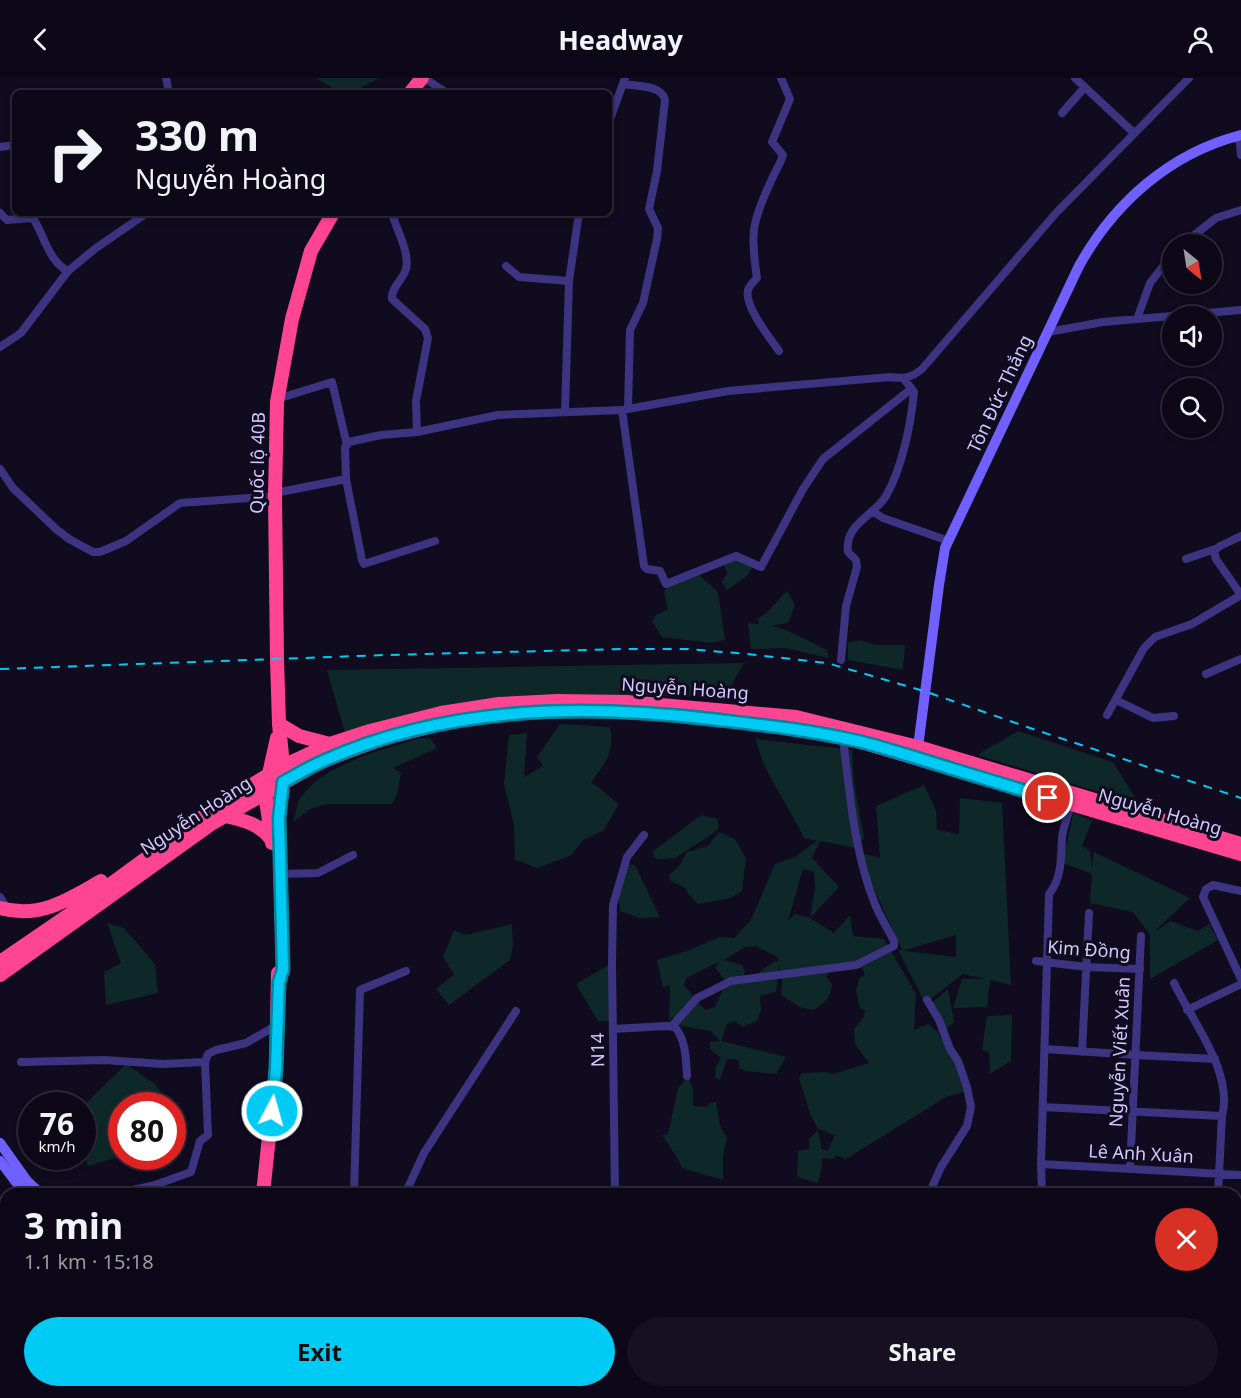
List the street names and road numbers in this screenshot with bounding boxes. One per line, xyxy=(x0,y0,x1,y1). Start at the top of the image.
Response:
street label: Tôn Đức Thắng xyxy=(961,331,1037,456)
street label: Quốc lộ 40B xyxy=(244,412,270,514)
street label: Nguyễn Hoàng xyxy=(621,672,750,704)
street label: Nguyễn Hoàng xyxy=(135,770,255,860)
street label: Nguyễn Hoàng xyxy=(1096,782,1225,840)
street label: Kim Đồng xyxy=(1047,934,1132,964)
street label: Nguyễn Viết Xuân xyxy=(1103,976,1135,1128)
street label: N14 xyxy=(585,1033,609,1067)
street label: Lê Anh Xuân xyxy=(1088,1138,1194,1168)

